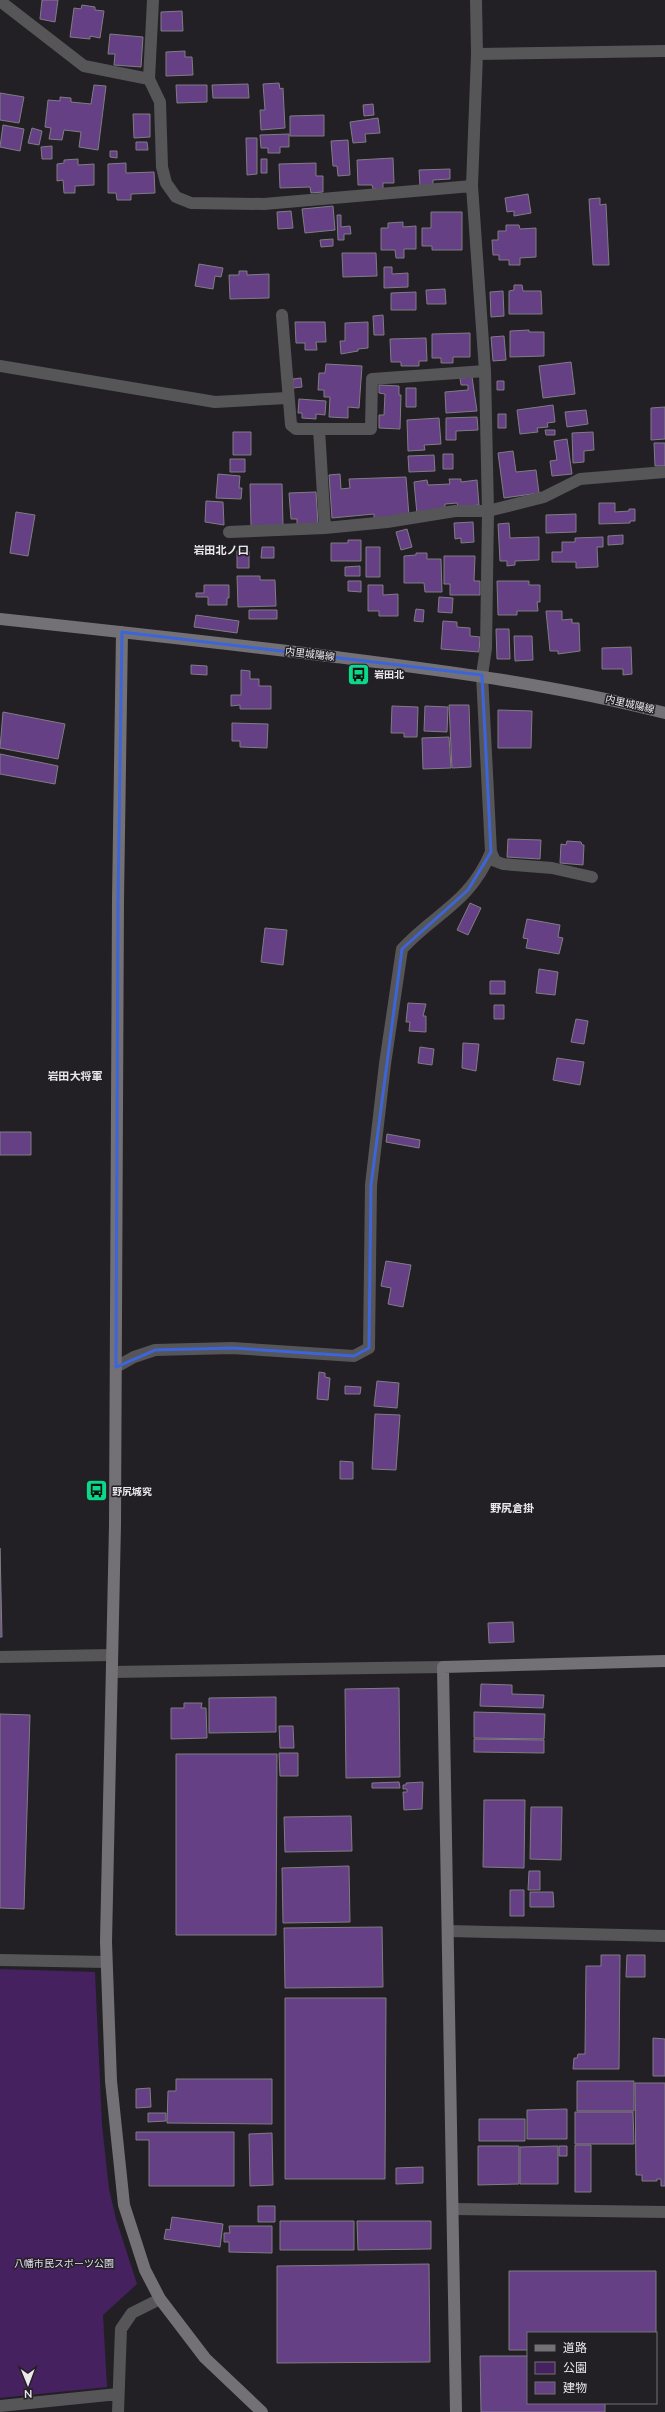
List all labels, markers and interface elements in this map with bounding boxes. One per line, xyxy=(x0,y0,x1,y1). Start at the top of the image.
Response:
district label: 岩田北ノ口 xyxy=(194,543,249,557)
street label: 内里城陽線 xyxy=(284,645,336,663)
bus stop icon: 岩田北 xyxy=(345,661,371,687)
place label: 岩田北 xyxy=(374,668,404,681)
street label: 内里城陽線 xyxy=(604,692,656,716)
district label: 岩田大将軍 xyxy=(48,1069,103,1083)
bus stop icon: 野尻城究 xyxy=(84,1478,110,1504)
place label: 野尻城究 xyxy=(112,1485,152,1498)
district label: 野尻倉掛 xyxy=(490,1501,535,1515)
park label: 八幡市民スポーツ公園 xyxy=(14,2257,114,2270)
legend xyxy=(527,2332,657,2404)
text: 道路 xyxy=(563,2340,587,2355)
text: 公園 xyxy=(563,2360,587,2375)
north arrow xyxy=(8,2364,48,2404)
text: 建物 xyxy=(563,2380,587,2395)
text: N xyxy=(24,2387,32,2401)

